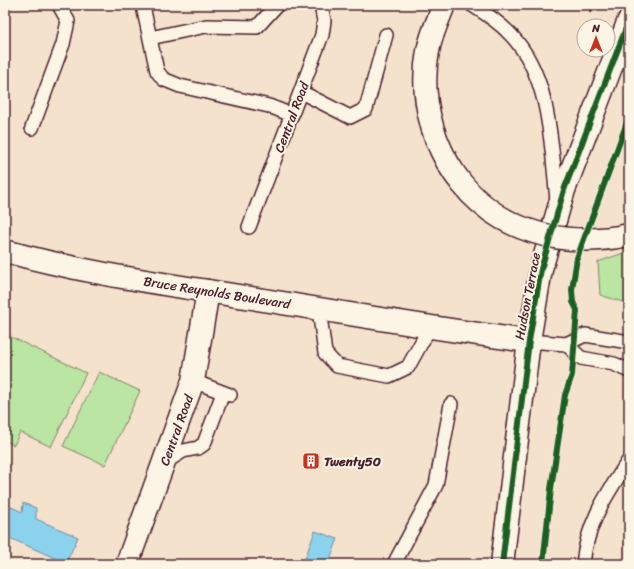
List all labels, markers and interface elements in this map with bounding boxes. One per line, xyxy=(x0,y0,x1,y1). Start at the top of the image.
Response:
north arrow xyxy=(576,18,616,58)
text: N xyxy=(591,19,600,38)
street label: Central Road xyxy=(267,77,316,156)
street label: Hudson Terrace xyxy=(508,250,547,342)
street label: Bruce Reynolds Boulevard xyxy=(142,270,293,316)
street label: Central Road xyxy=(153,390,200,469)
place label: Twenty50 xyxy=(324,450,381,473)
building icon: Twenty50 xyxy=(301,451,321,471)

